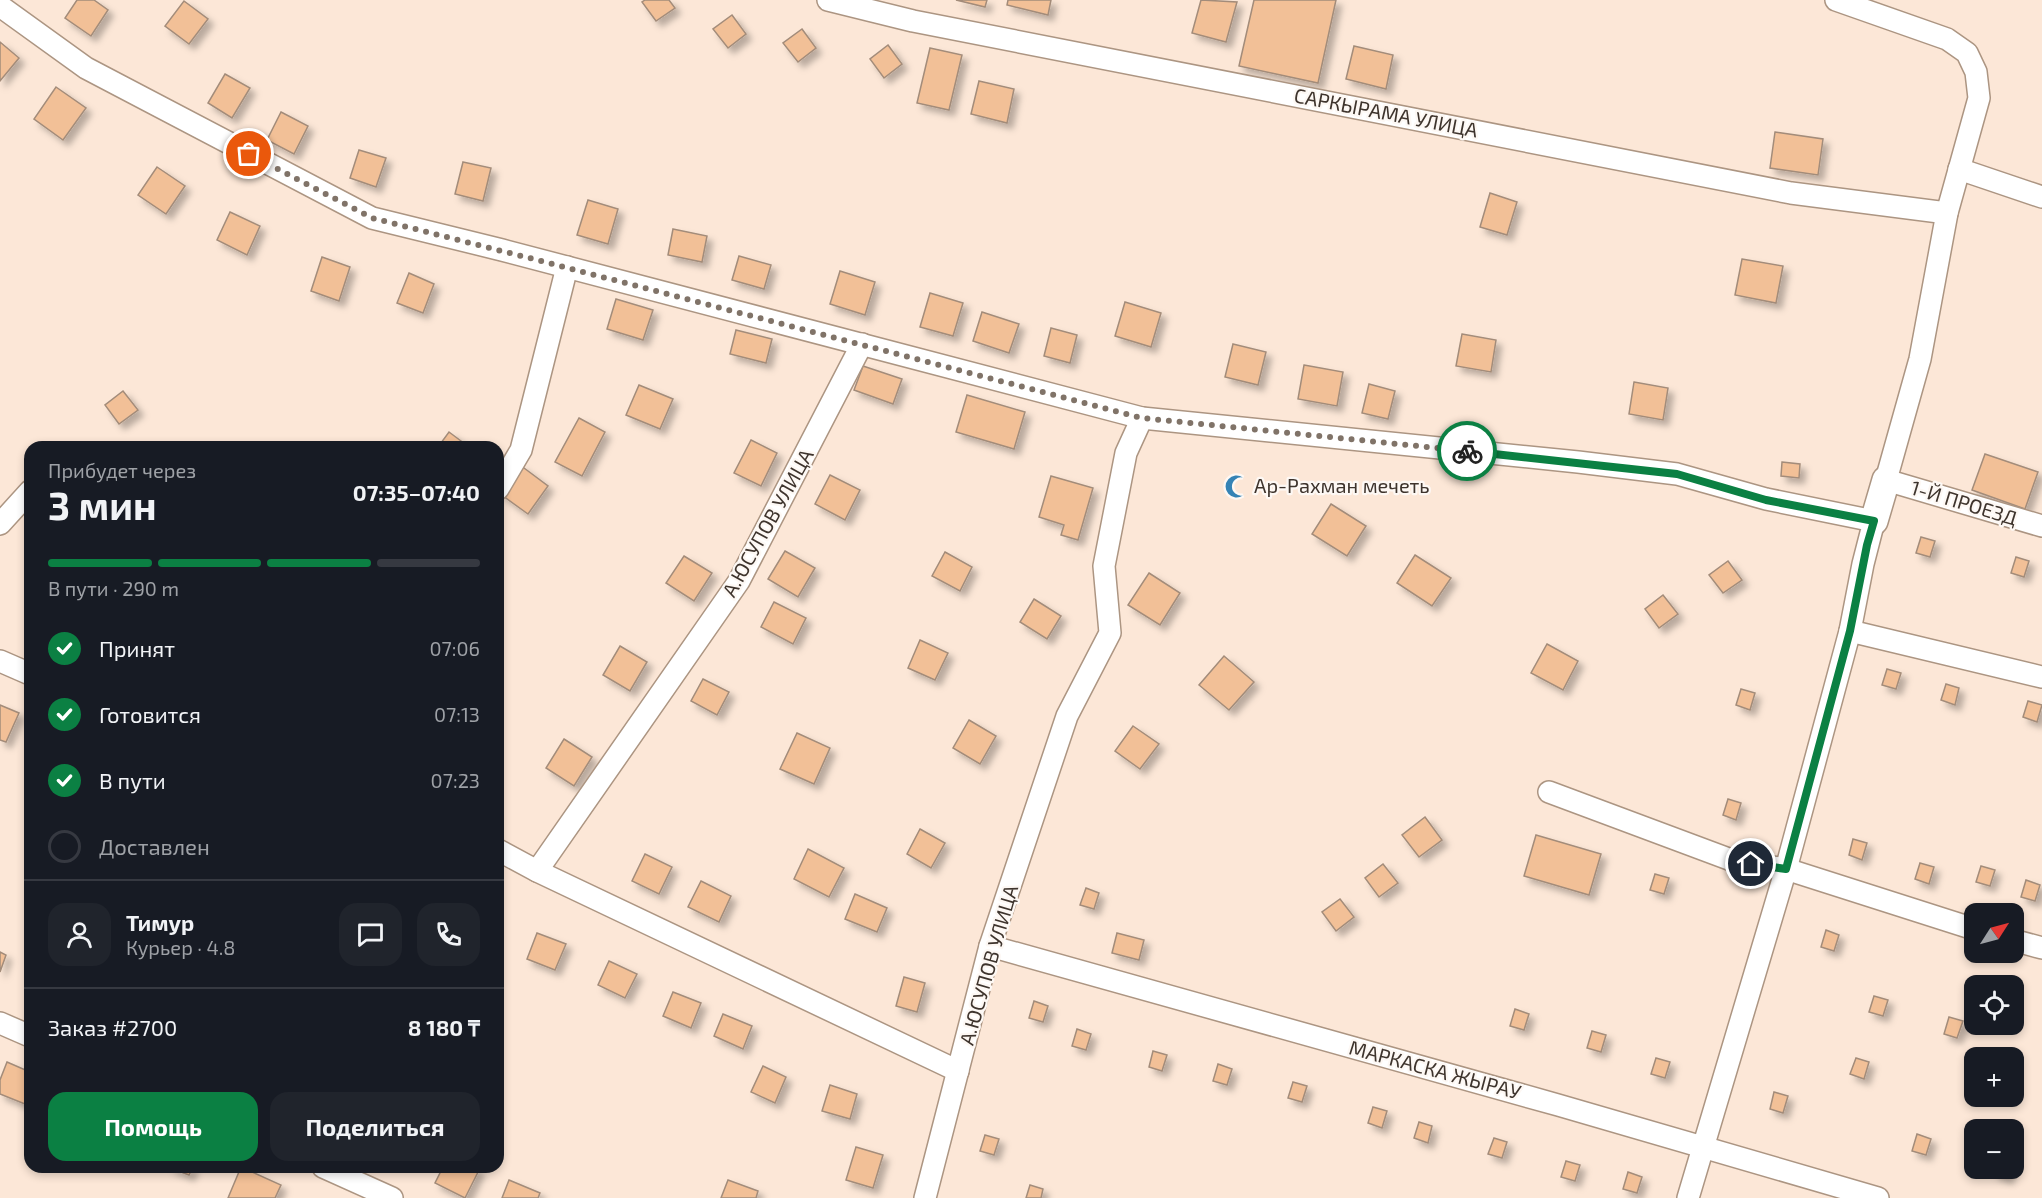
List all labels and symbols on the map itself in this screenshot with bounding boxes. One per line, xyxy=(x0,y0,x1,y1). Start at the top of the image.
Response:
street label: САРКЫРАМА УЛИЦА xyxy=(1292,82,1481,142)
pin xyxy=(223,128,274,179)
courier xyxy=(1437,421,1497,481)
street label: А.ЮСУПОВ УЛИЦА xyxy=(717,444,818,601)
mosque icon: Ар-Рахман мечеть xyxy=(1223,473,1249,499)
place label: Ар-Рахман мечеть xyxy=(1254,473,1430,497)
street label: 1-Й ПРОЕЗД xyxy=(1908,475,2020,530)
pin xyxy=(1725,838,1776,889)
street label: А.ЮСУПОВ УЛИЦА xyxy=(954,881,1023,1047)
north arrow xyxy=(1964,903,2024,963)
street label: МАРКАСКА ЖЫРАУ xyxy=(1347,1035,1525,1104)

